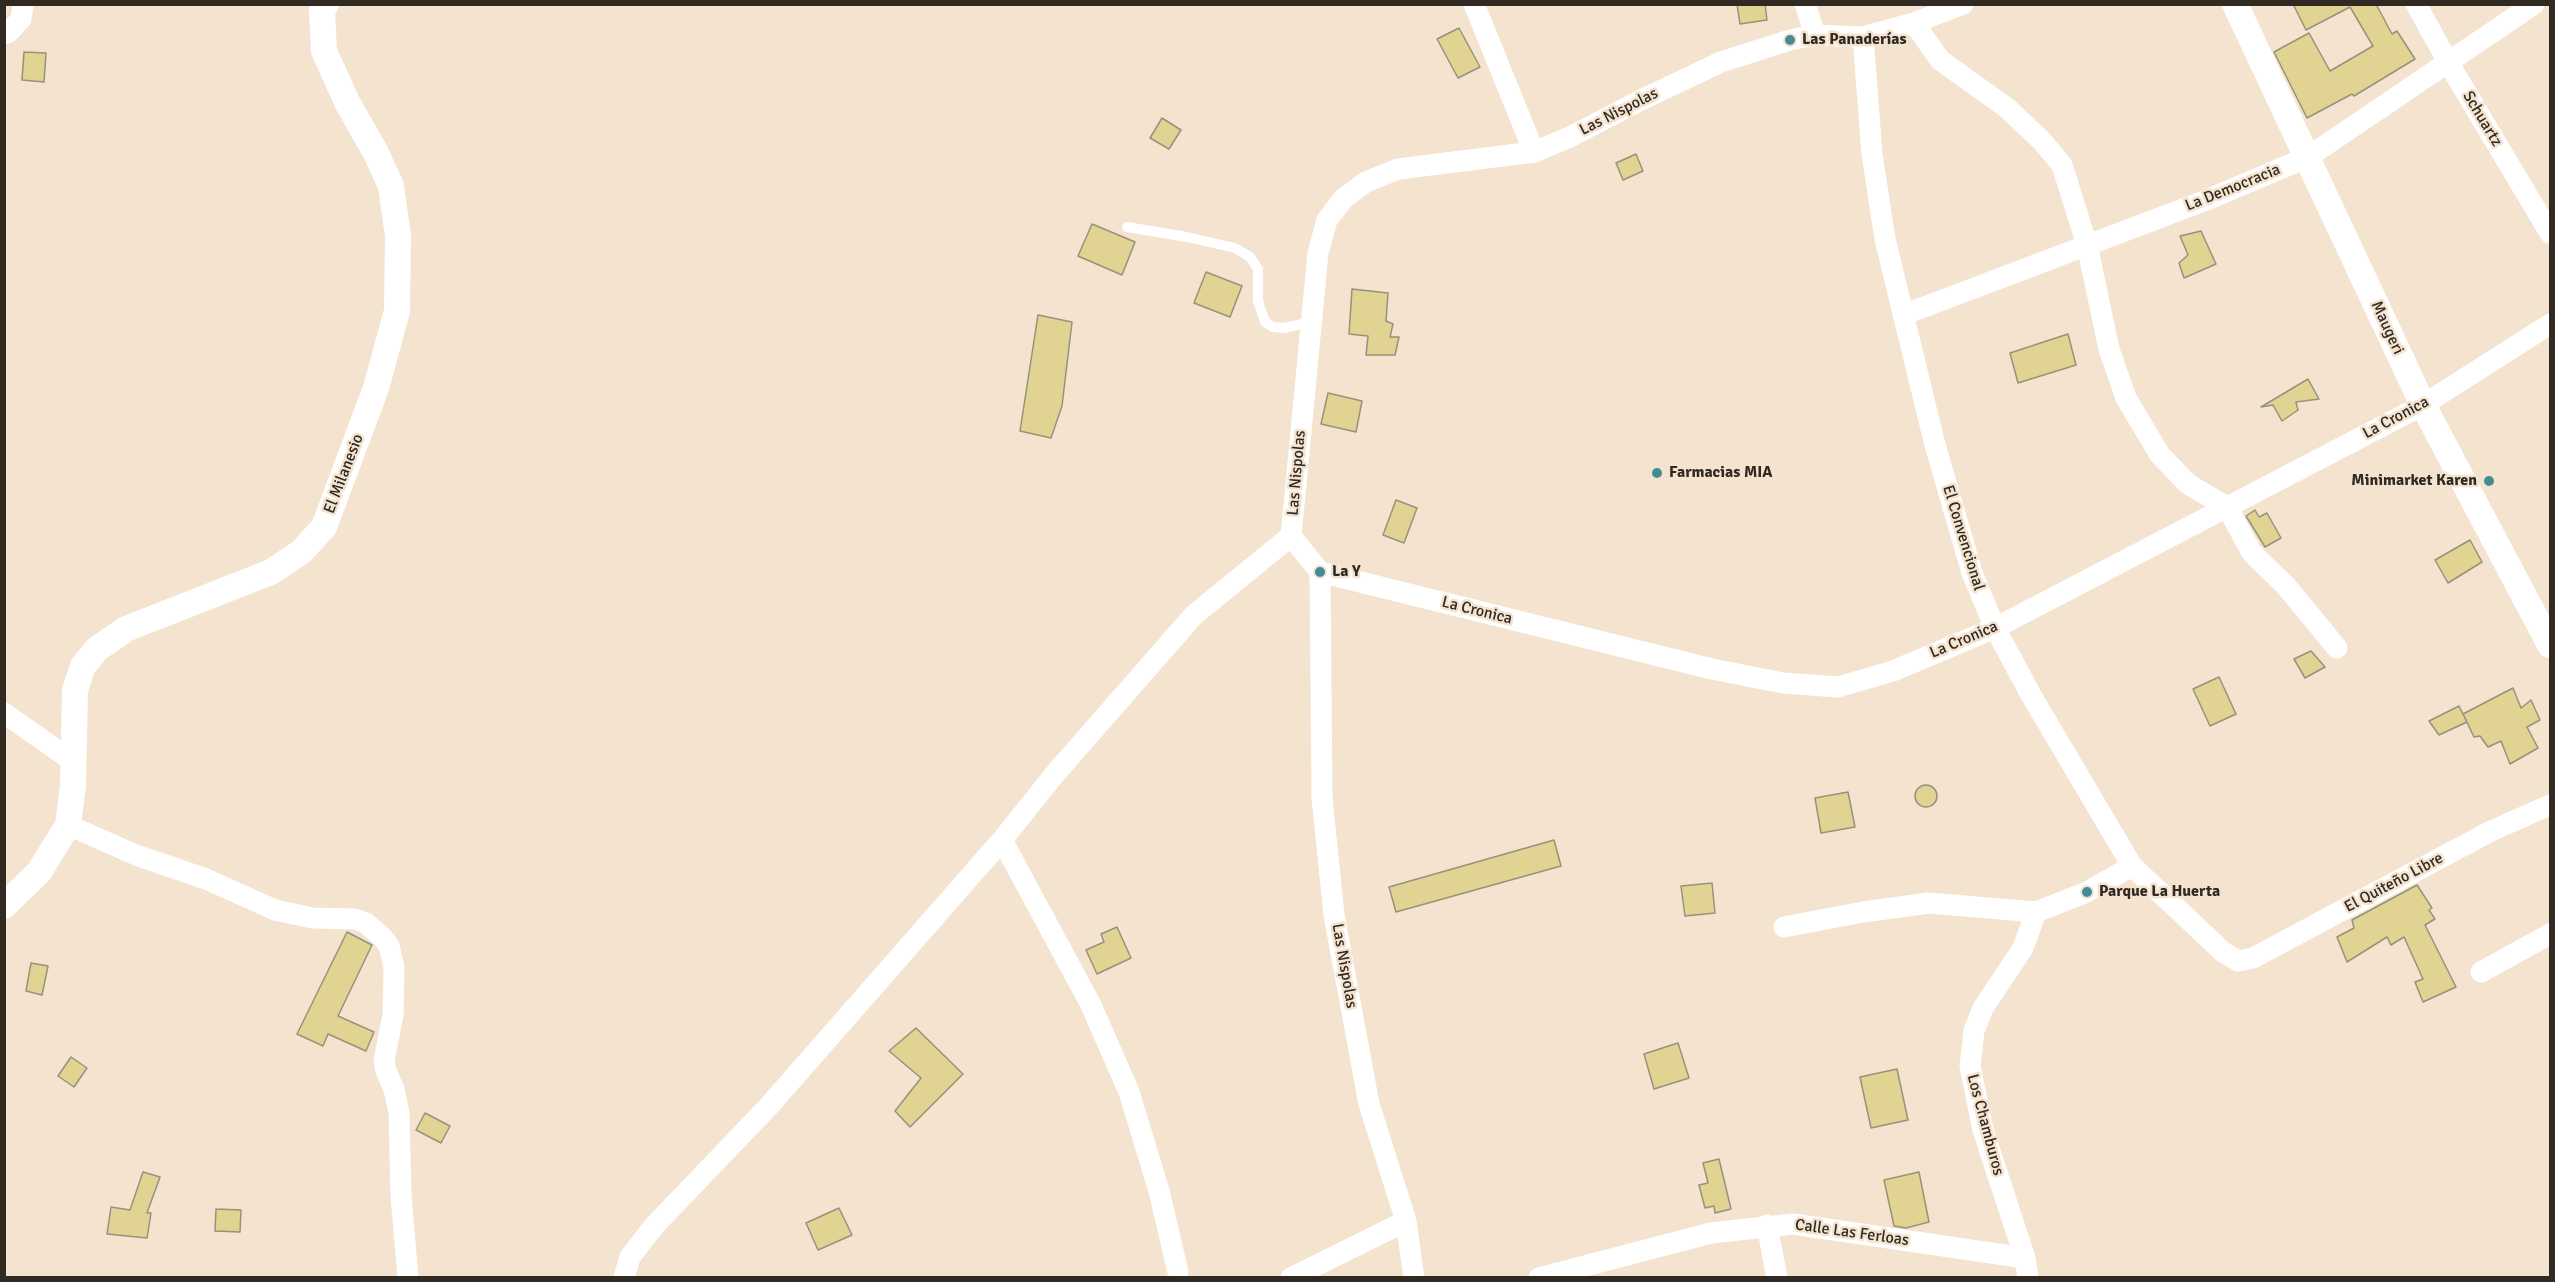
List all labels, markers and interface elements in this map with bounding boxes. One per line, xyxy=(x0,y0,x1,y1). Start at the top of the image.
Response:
place label: Las Panaderías xyxy=(1802,30,1907,50)
marker: Las Panaderías xyxy=(1783,33,1797,47)
street label: Las Nispolas xyxy=(1576,84,1662,140)
street label: Schuartz xyxy=(2458,88,2506,150)
street label: La Democracia xyxy=(2183,160,2283,216)
street label: Maugeri xyxy=(2366,298,2408,358)
street label: La Cronica xyxy=(2360,393,2432,443)
street label: Las Nispolas xyxy=(1284,429,1310,517)
street label: El Milanesio xyxy=(320,431,368,517)
place label: Farmacias MIA xyxy=(1669,463,1772,483)
marker: Farmacias MIA xyxy=(1650,466,1664,480)
place label: Minimarket Karen xyxy=(2351,471,2477,491)
marker: Minimarket Karen xyxy=(2482,474,2496,488)
street label: El Convencional xyxy=(1938,483,1988,593)
place label: La Y xyxy=(1332,562,1361,582)
marker: La Y xyxy=(1313,565,1327,579)
street label: La Cronica xyxy=(1440,593,1514,629)
street label: La Cronica xyxy=(1927,617,2001,663)
street label: El Quiteño Libre xyxy=(2341,849,2447,917)
place label: Parque La Huerta xyxy=(2099,882,2220,902)
marker: Parque La Huerta xyxy=(2080,885,2094,899)
street label: Las Nispolas xyxy=(1327,922,1361,1010)
street label: Los Chamburos xyxy=(1962,1072,2008,1178)
street label: Calle Las Ferloas xyxy=(1794,1216,1910,1250)

